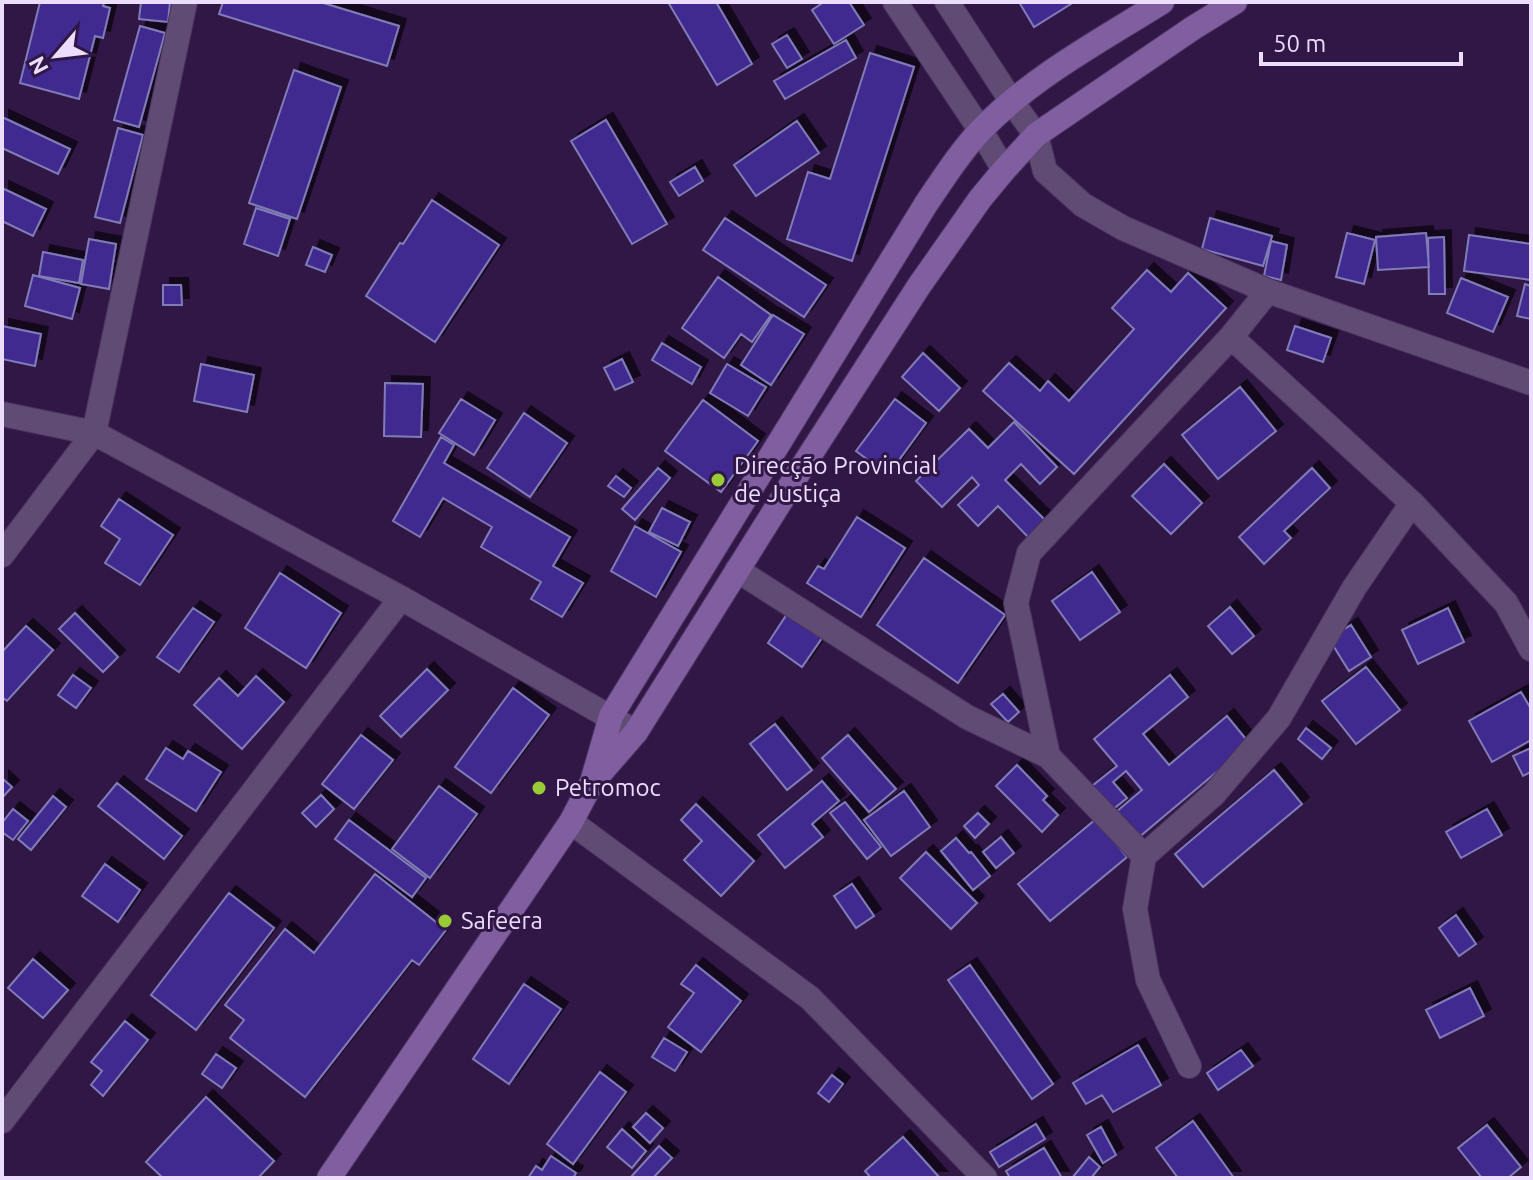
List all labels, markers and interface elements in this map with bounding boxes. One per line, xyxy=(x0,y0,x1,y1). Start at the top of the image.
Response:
north arrow xyxy=(16,16,96,96)
scale bar xyxy=(1261,16,1461,66)
text: 50 m xyxy=(1273,30,1326,57)
text: N xyxy=(23,53,53,79)
place label: Direcção Provincial de Justiça xyxy=(734,452,937,507)
marker: Direcção Provincial de Justiça xyxy=(709,471,727,489)
place label: Petromoc xyxy=(555,774,661,801)
marker: Petromoc xyxy=(530,779,548,797)
place label: Safeera xyxy=(461,907,543,934)
marker: Safeera xyxy=(436,912,454,930)

